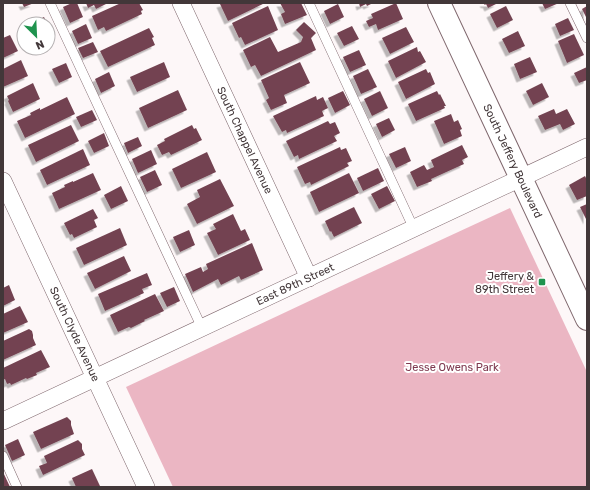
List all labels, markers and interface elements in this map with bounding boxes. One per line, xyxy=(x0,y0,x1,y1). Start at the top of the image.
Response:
north arrow xyxy=(16,16,56,56)
text: N xyxy=(34,37,46,52)
street label: South Chappel Avenue xyxy=(214,85,275,196)
street label: South Jeffery Boulevard xyxy=(480,102,545,220)
street label: East 89th Street xyxy=(254,260,337,308)
place label: Jeffery & 89th Street xyxy=(475,270,535,296)
marker: Jeffery & 89th Street xyxy=(537,277,547,287)
street label: South Clyde Avenue xyxy=(47,285,102,384)
park label: Jesse Owens Park xyxy=(405,361,499,374)

